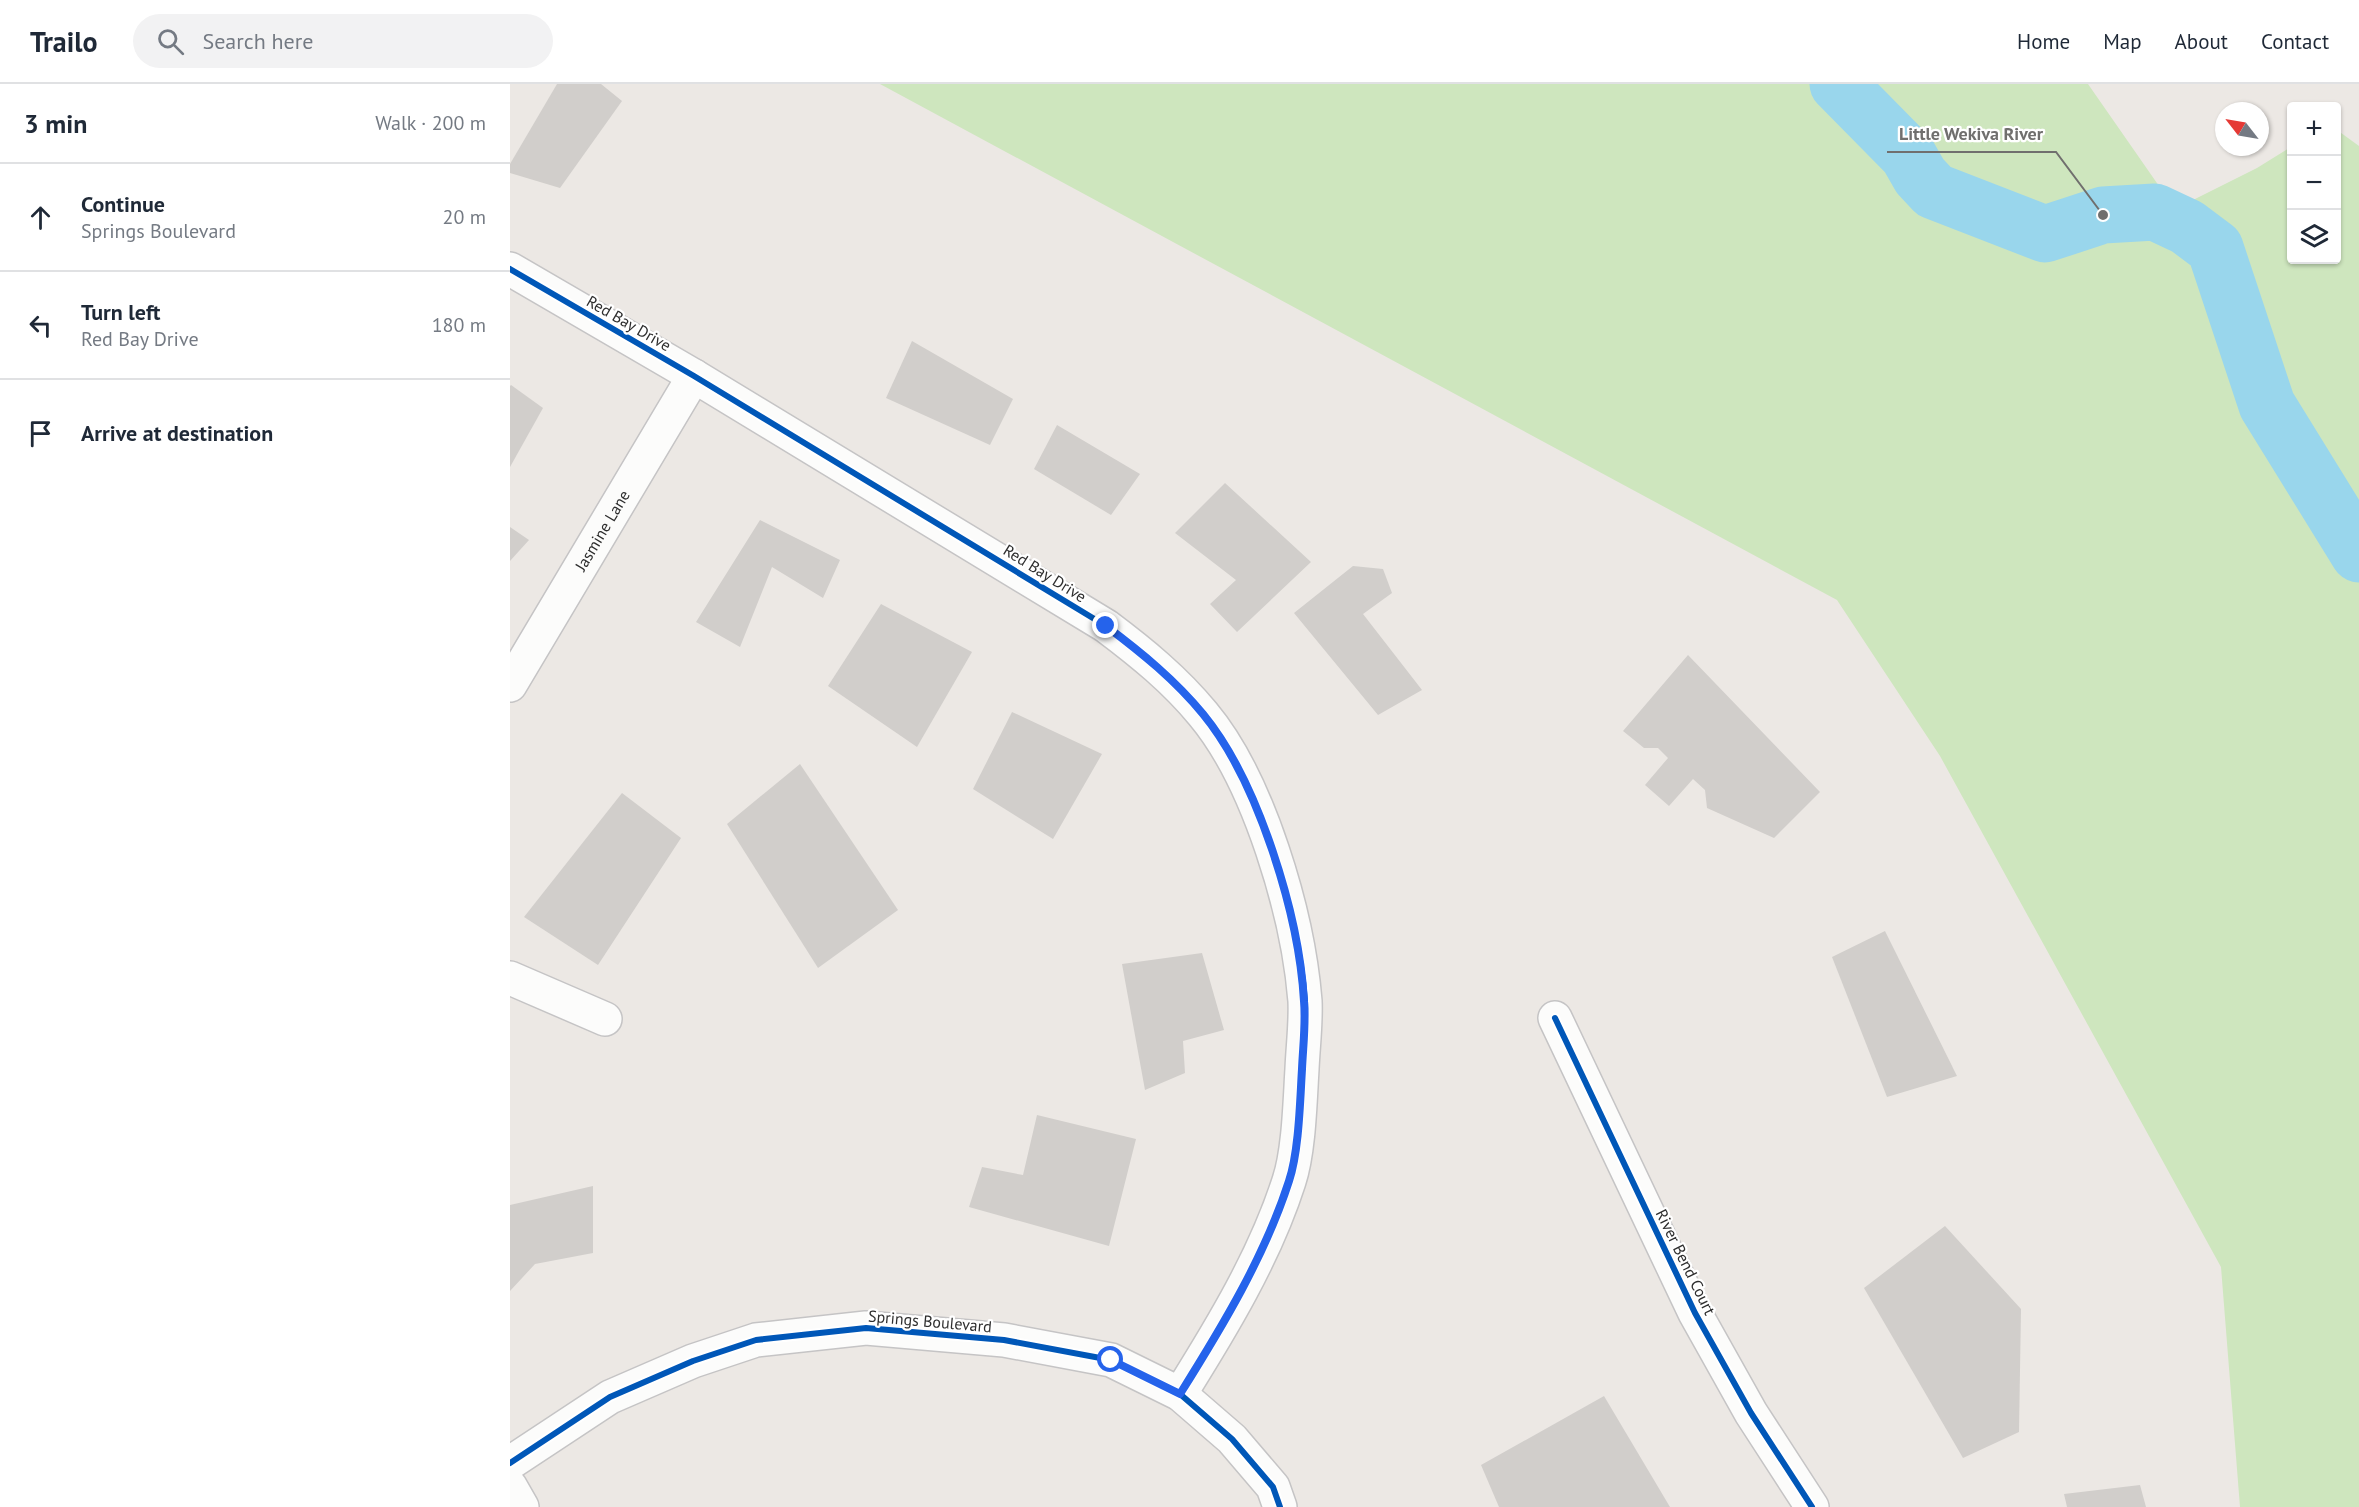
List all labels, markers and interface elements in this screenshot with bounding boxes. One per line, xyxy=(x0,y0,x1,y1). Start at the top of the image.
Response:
search box xyxy=(133,14,553,68)
text: Trailo xyxy=(30,23,97,60)
icon: search xyxy=(154,25,187,58)
text: Search here xyxy=(202,27,313,55)
text: Home xyxy=(2017,28,2070,55)
text: Map xyxy=(2103,28,2142,55)
text: About xyxy=(2175,28,2228,55)
text: Contact xyxy=(2261,28,2329,55)
north arrow xyxy=(2215,102,2269,156)
map controls xyxy=(2287,102,2341,264)
button: + xyxy=(2287,102,2341,156)
text: 3 min xyxy=(24,107,87,140)
text: Walk · 200 m xyxy=(375,110,486,136)
callout: Little Wekiva River xyxy=(1887,116,2056,152)
text: Little Wekiva River xyxy=(1899,122,2044,145)
button: − xyxy=(2287,156,2341,210)
text: Continue xyxy=(81,190,165,218)
icon: ahead xyxy=(24,201,57,234)
text: 20 m xyxy=(443,204,486,230)
button: layers xyxy=(2287,210,2341,264)
text: Springs Boulevard xyxy=(81,218,236,244)
street label: Red Bay Drive xyxy=(583,291,675,355)
text: Turn left xyxy=(81,298,161,326)
icon: left xyxy=(24,309,57,342)
text: 180 m xyxy=(432,312,486,338)
text: Red Bay Drive xyxy=(81,326,199,352)
icon: arrive xyxy=(24,417,57,450)
text: Arrive at destination xyxy=(81,419,273,447)
street label: Jasmine Lane xyxy=(570,486,634,575)
street label: Red Bay Drive xyxy=(1000,540,1090,606)
route end xyxy=(1092,612,1118,638)
street label: River Bend Court xyxy=(1652,1206,1721,1319)
street label: Springs Boulevard xyxy=(867,1306,993,1336)
route start xyxy=(1097,1346,1123,1372)

